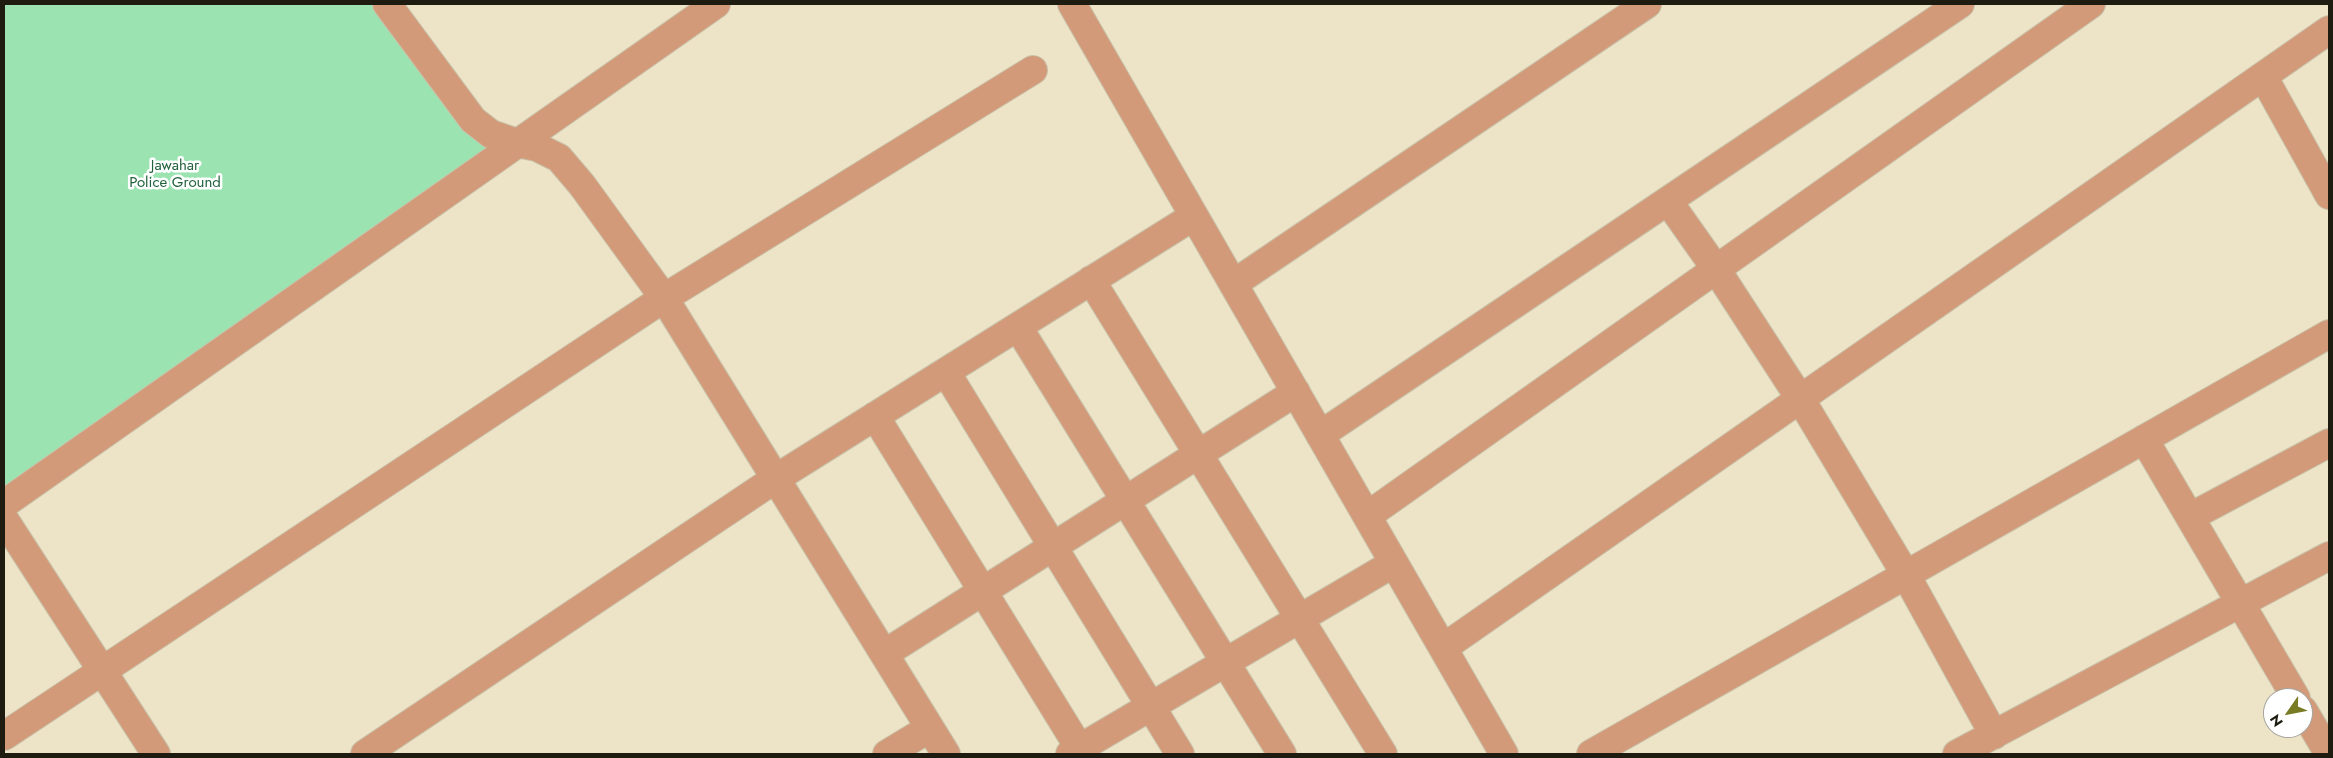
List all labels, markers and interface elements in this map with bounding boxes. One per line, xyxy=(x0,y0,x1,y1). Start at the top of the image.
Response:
park label: Jawahar Police Ground xyxy=(129,157,221,192)
north arrow xyxy=(2263,688,2313,738)
text: N xyxy=(2265,711,2288,731)

